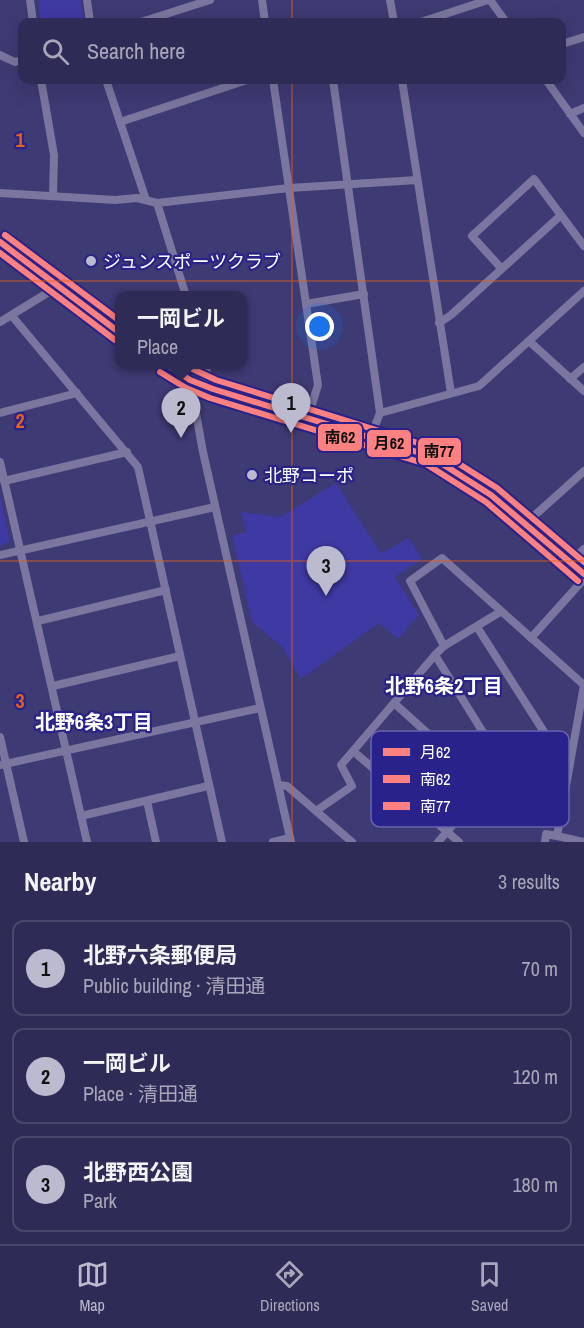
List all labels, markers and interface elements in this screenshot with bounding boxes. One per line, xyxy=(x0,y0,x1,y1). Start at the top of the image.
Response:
search box xyxy=(18,18,566,84)
icon: search xyxy=(39,35,72,68)
text: Search here xyxy=(87,36,185,66)
text: 1 xyxy=(15,126,25,153)
place label: ジュンスポーツクラブ xyxy=(103,249,281,274)
marker: ジュンスポーツクラブ xyxy=(84,254,98,268)
popup xyxy=(115,291,247,369)
text: 一岡ビル xyxy=(137,303,225,333)
your location xyxy=(305,312,334,341)
text: Place xyxy=(137,333,178,360)
pin: 1 xyxy=(272,384,310,433)
pin: 2 xyxy=(162,388,201,438)
text: 2 xyxy=(15,407,25,434)
line badge: 南62 xyxy=(317,423,363,452)
text: 南62 xyxy=(325,426,355,448)
line badge: 月62 xyxy=(366,429,412,458)
text: 月62 xyxy=(374,432,404,454)
line badge: 南77 xyxy=(417,437,462,466)
text: 南77 xyxy=(424,440,454,462)
place label: 北野コーポ xyxy=(264,463,354,488)
marker: 北野コーポ xyxy=(245,468,259,482)
pin: 3 xyxy=(306,546,346,596)
district label: 北野6条2丁目 xyxy=(385,672,503,699)
text: 3 xyxy=(15,687,25,714)
district label: 北野6条3丁目 xyxy=(35,708,153,735)
legend xyxy=(371,731,569,827)
text: 月62 xyxy=(420,741,451,763)
text: 南62 xyxy=(420,768,451,790)
text: 南77 xyxy=(420,795,451,817)
text: Nearby xyxy=(24,864,96,899)
text: 3 results xyxy=(498,868,560,895)
text: 北野六条郵便局 xyxy=(83,940,237,970)
text: 1 xyxy=(41,955,50,982)
text: 70 m xyxy=(522,955,558,982)
text: Public building · 清田通 xyxy=(83,972,265,999)
text: 一岡ビル xyxy=(83,1048,171,1078)
text: 2 xyxy=(41,1063,50,1090)
text: 120 m xyxy=(512,1063,558,1090)
text: Place · 清田通 xyxy=(83,1080,198,1107)
text: 北野西公園 xyxy=(83,1157,193,1187)
text: 3 xyxy=(41,1171,50,1198)
text: 180 m xyxy=(512,1171,558,1198)
text: Park xyxy=(83,1187,117,1214)
tab: Map xyxy=(76,1258,109,1316)
tab: Directions xyxy=(260,1258,320,1316)
tab: Saved xyxy=(471,1258,508,1316)

